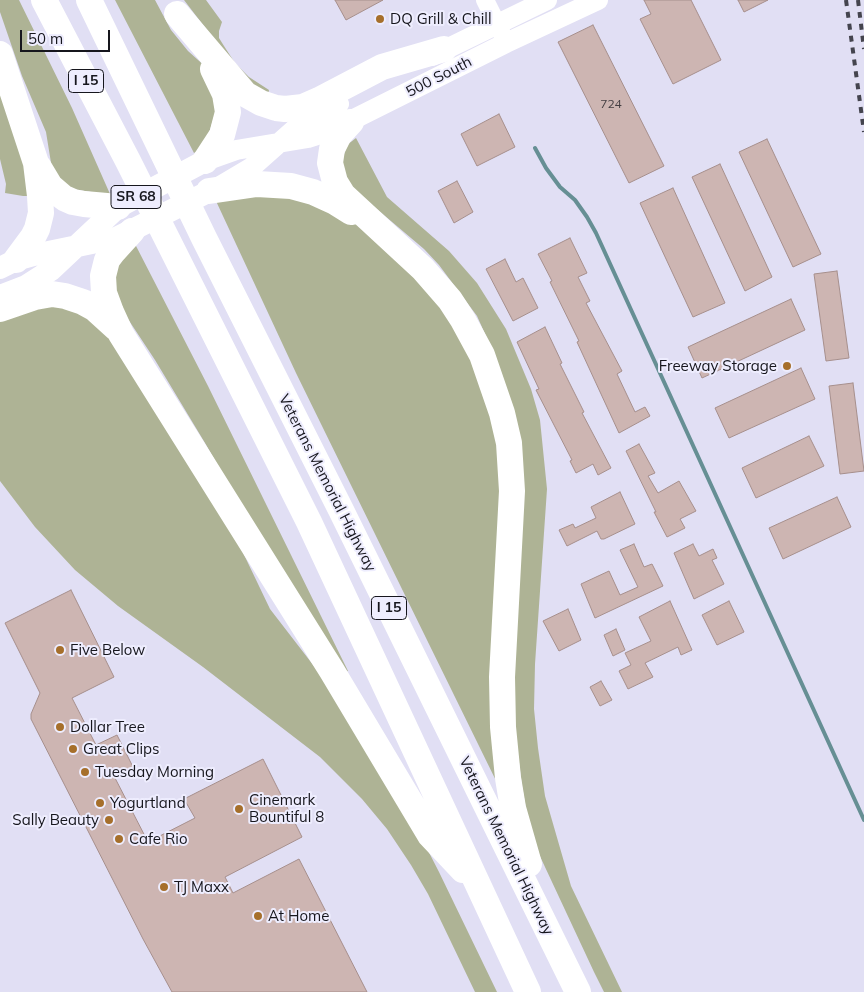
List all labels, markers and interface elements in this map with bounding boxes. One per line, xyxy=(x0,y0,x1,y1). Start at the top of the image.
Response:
place label: DQ Grill & Chill xyxy=(390,10,491,28)
marker: DQ Grill & Chill xyxy=(374,13,386,25)
scale bar xyxy=(22,20,112,52)
text: 50 m xyxy=(28,29,63,48)
street label: 500 South xyxy=(403,53,475,101)
road number: I 15 xyxy=(68,70,104,92)
house number: 724 xyxy=(600,97,622,111)
road number: SR 68 xyxy=(111,186,161,208)
place label: Freeway Storage xyxy=(659,357,777,375)
marker: Freeway Storage xyxy=(781,360,793,372)
street label: Veterans Memorial Highway xyxy=(274,391,380,575)
road number: I 15 xyxy=(372,596,406,620)
place label: Five Below xyxy=(70,641,145,659)
marker: Five Below xyxy=(54,644,66,656)
place label: Dollar Tree xyxy=(70,718,145,736)
marker: Dollar Tree xyxy=(54,721,66,733)
place label: Great Clips xyxy=(83,740,159,758)
marker: Great Clips xyxy=(67,743,79,755)
street label: Veterans Memorial Highway xyxy=(455,754,557,938)
place label: Tuesday Morning xyxy=(95,763,214,781)
marker: Tuesday Morning xyxy=(79,766,91,778)
place label: Cinemark Bountiful 8 xyxy=(249,791,324,826)
place label: Yogurtland xyxy=(110,794,186,812)
marker: Yogurtland xyxy=(94,797,106,809)
marker: Cinemark Bountiful 8 xyxy=(233,803,245,815)
place label: Sally Beauty xyxy=(12,811,99,829)
marker: Sally Beauty xyxy=(103,814,115,826)
place label: Cafe Rio xyxy=(129,830,187,848)
marker: Cafe Rio xyxy=(113,833,125,845)
place label: TJ Maxx xyxy=(174,878,229,896)
marker: TJ Maxx xyxy=(158,881,170,893)
place label: At Home xyxy=(268,907,329,925)
marker: At Home xyxy=(252,910,264,922)

